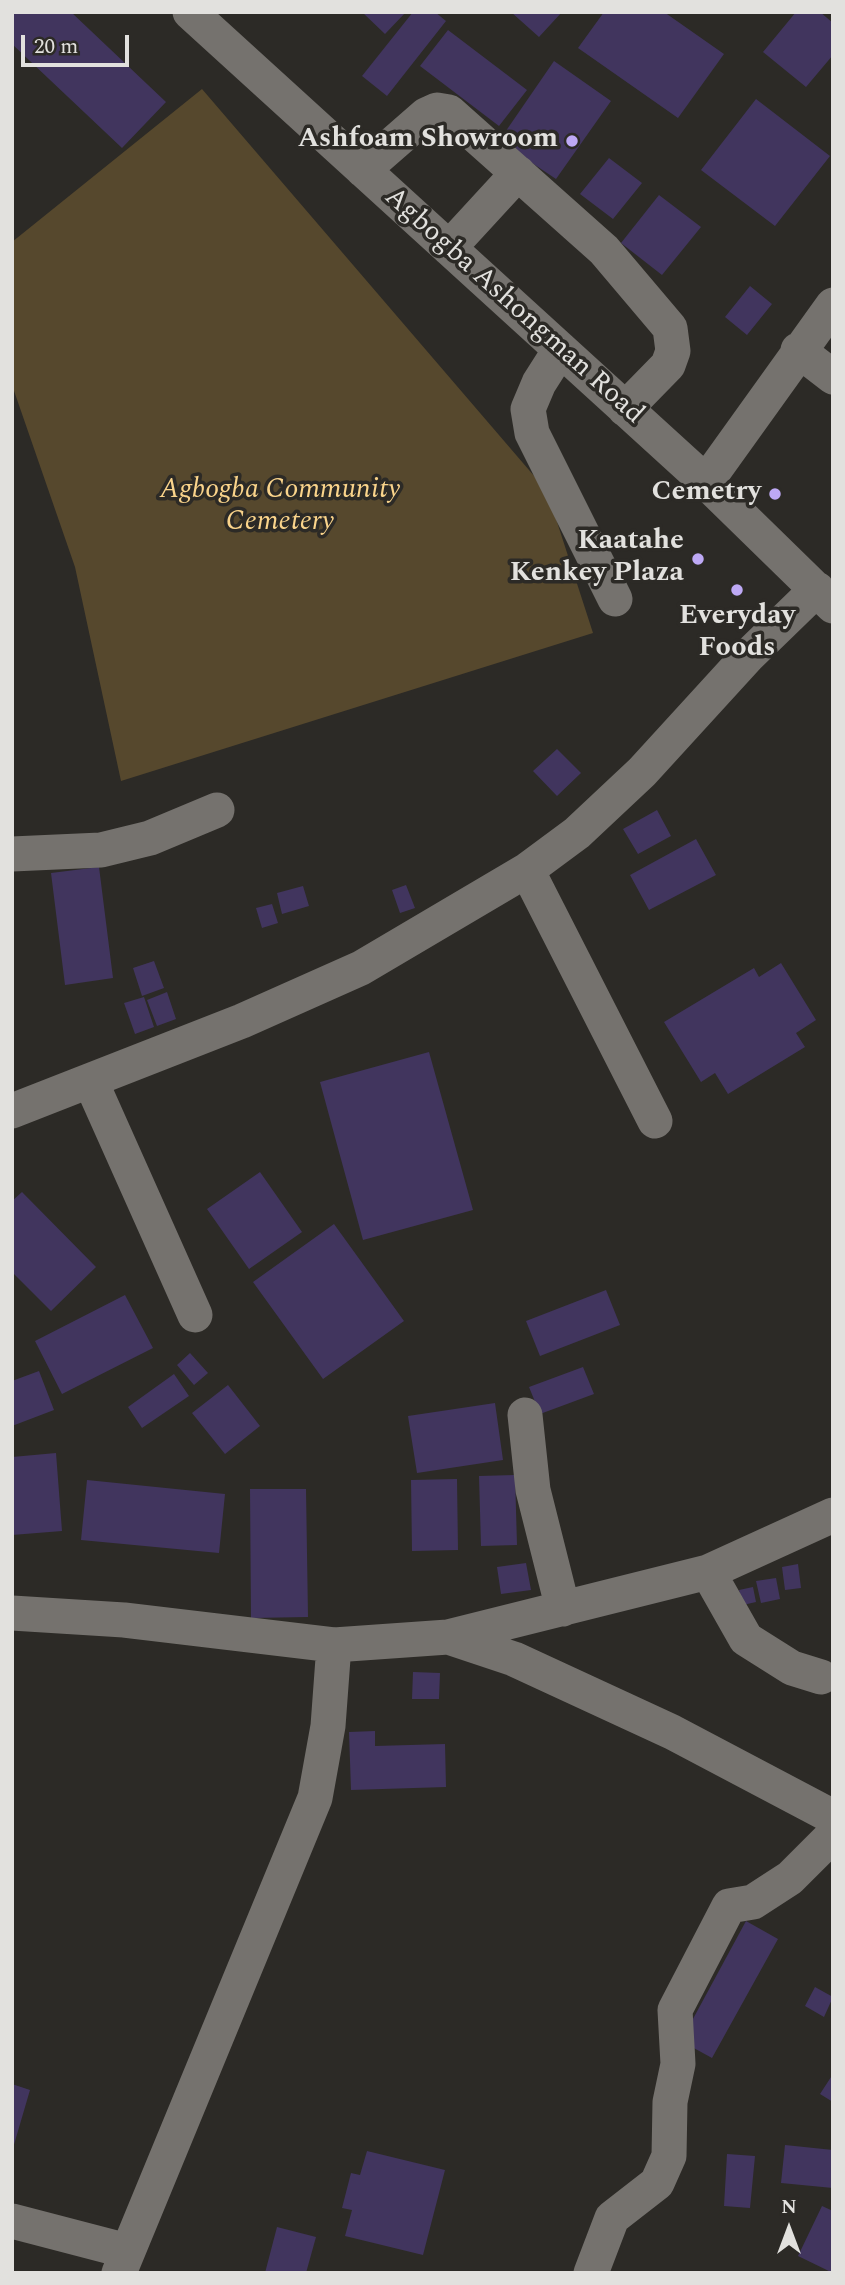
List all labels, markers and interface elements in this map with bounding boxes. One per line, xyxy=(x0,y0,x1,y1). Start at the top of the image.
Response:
scale bar xyxy=(24,21,133,65)
text: 20 m xyxy=(34,31,78,63)
place label: Ashfoam Showroom xyxy=(298,124,558,158)
marker: Ashfoam Showroom xyxy=(564,133,580,149)
street label: Agbogba Ashongman Road xyxy=(376,181,650,433)
park label: Agbogba Community Cemetery xyxy=(160,475,400,541)
place label: Cemetry xyxy=(652,477,761,511)
marker: Cemetry xyxy=(767,486,783,502)
place label: Kaatahe Kenkey Plaza xyxy=(510,526,684,592)
marker: Kaatahe Kenkey Plaza xyxy=(690,551,706,567)
marker: Everyday Foods xyxy=(729,582,745,598)
place label: Everyday Foods xyxy=(679,601,795,667)
text: N xyxy=(781,2193,797,2222)
north arrow xyxy=(754,2194,824,2264)

